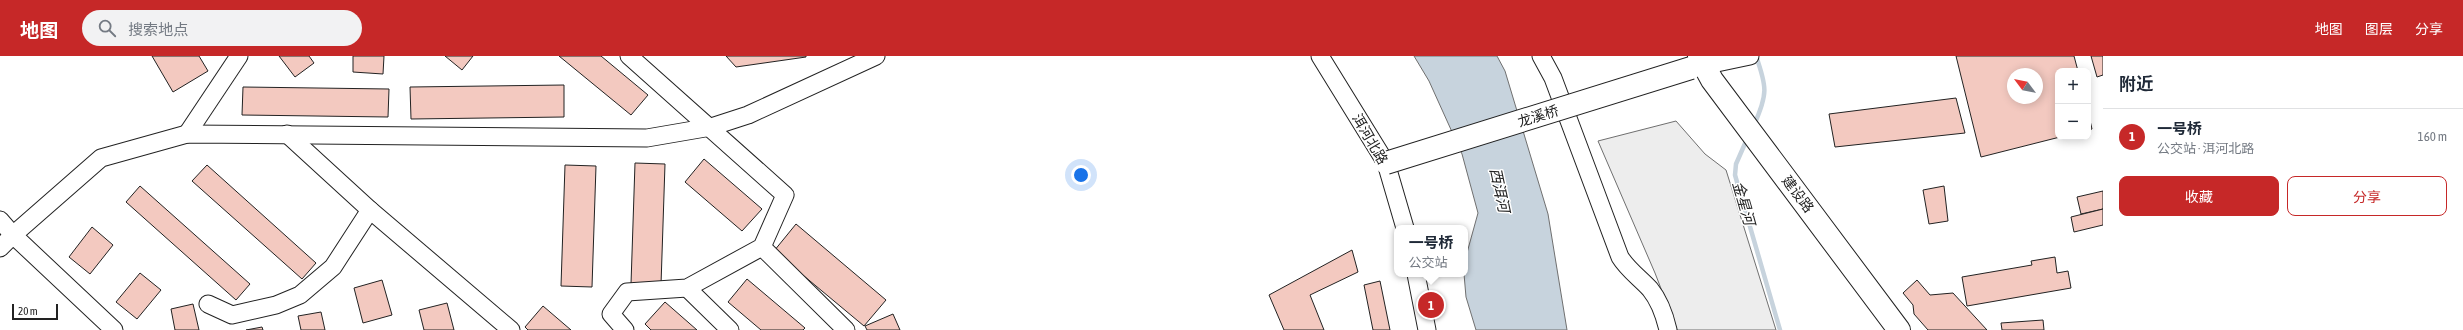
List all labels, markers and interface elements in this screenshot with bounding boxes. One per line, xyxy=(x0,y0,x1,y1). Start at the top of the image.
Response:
search box xyxy=(82,10,362,46)
icon: search xyxy=(96,17,118,39)
text: 地图 xyxy=(20,19,58,41)
text: 搜索地点 xyxy=(128,21,188,38)
text: 地图 xyxy=(2315,21,2343,37)
text: 图层 xyxy=(2365,21,2393,37)
text: 分享 xyxy=(2415,21,2443,37)
north arrow xyxy=(2007,68,2043,104)
map controls xyxy=(2055,68,2091,140)
button: + xyxy=(2055,68,2091,104)
text: 附近 xyxy=(2119,74,2153,94)
street label: 龙溪桥 xyxy=(1516,102,1560,130)
button: − xyxy=(2055,104,2091,140)
street label: 洱河北路 xyxy=(1349,111,1391,167)
text: 一号桥 xyxy=(2157,120,2202,137)
text: 1 xyxy=(2129,129,2135,144)
text: 160 m xyxy=(2418,129,2447,144)
text: 公交站 · 洱河北路 xyxy=(2157,141,2254,156)
your location xyxy=(1071,165,1091,185)
water label: 西洱河 xyxy=(1487,166,1514,217)
street label: 建设路 xyxy=(1779,172,1817,216)
button: 收藏 xyxy=(2119,176,2279,216)
button: 分享 xyxy=(2287,176,2447,216)
water label: 金星河 xyxy=(1730,179,1759,230)
popup xyxy=(1394,225,1468,277)
text: 一号桥 xyxy=(1408,234,1454,251)
text: 公交站 xyxy=(1408,255,1448,270)
pin: 1 xyxy=(1418,290,1444,320)
scale bar xyxy=(12,302,58,321)
text: 20 m xyxy=(18,305,38,317)

